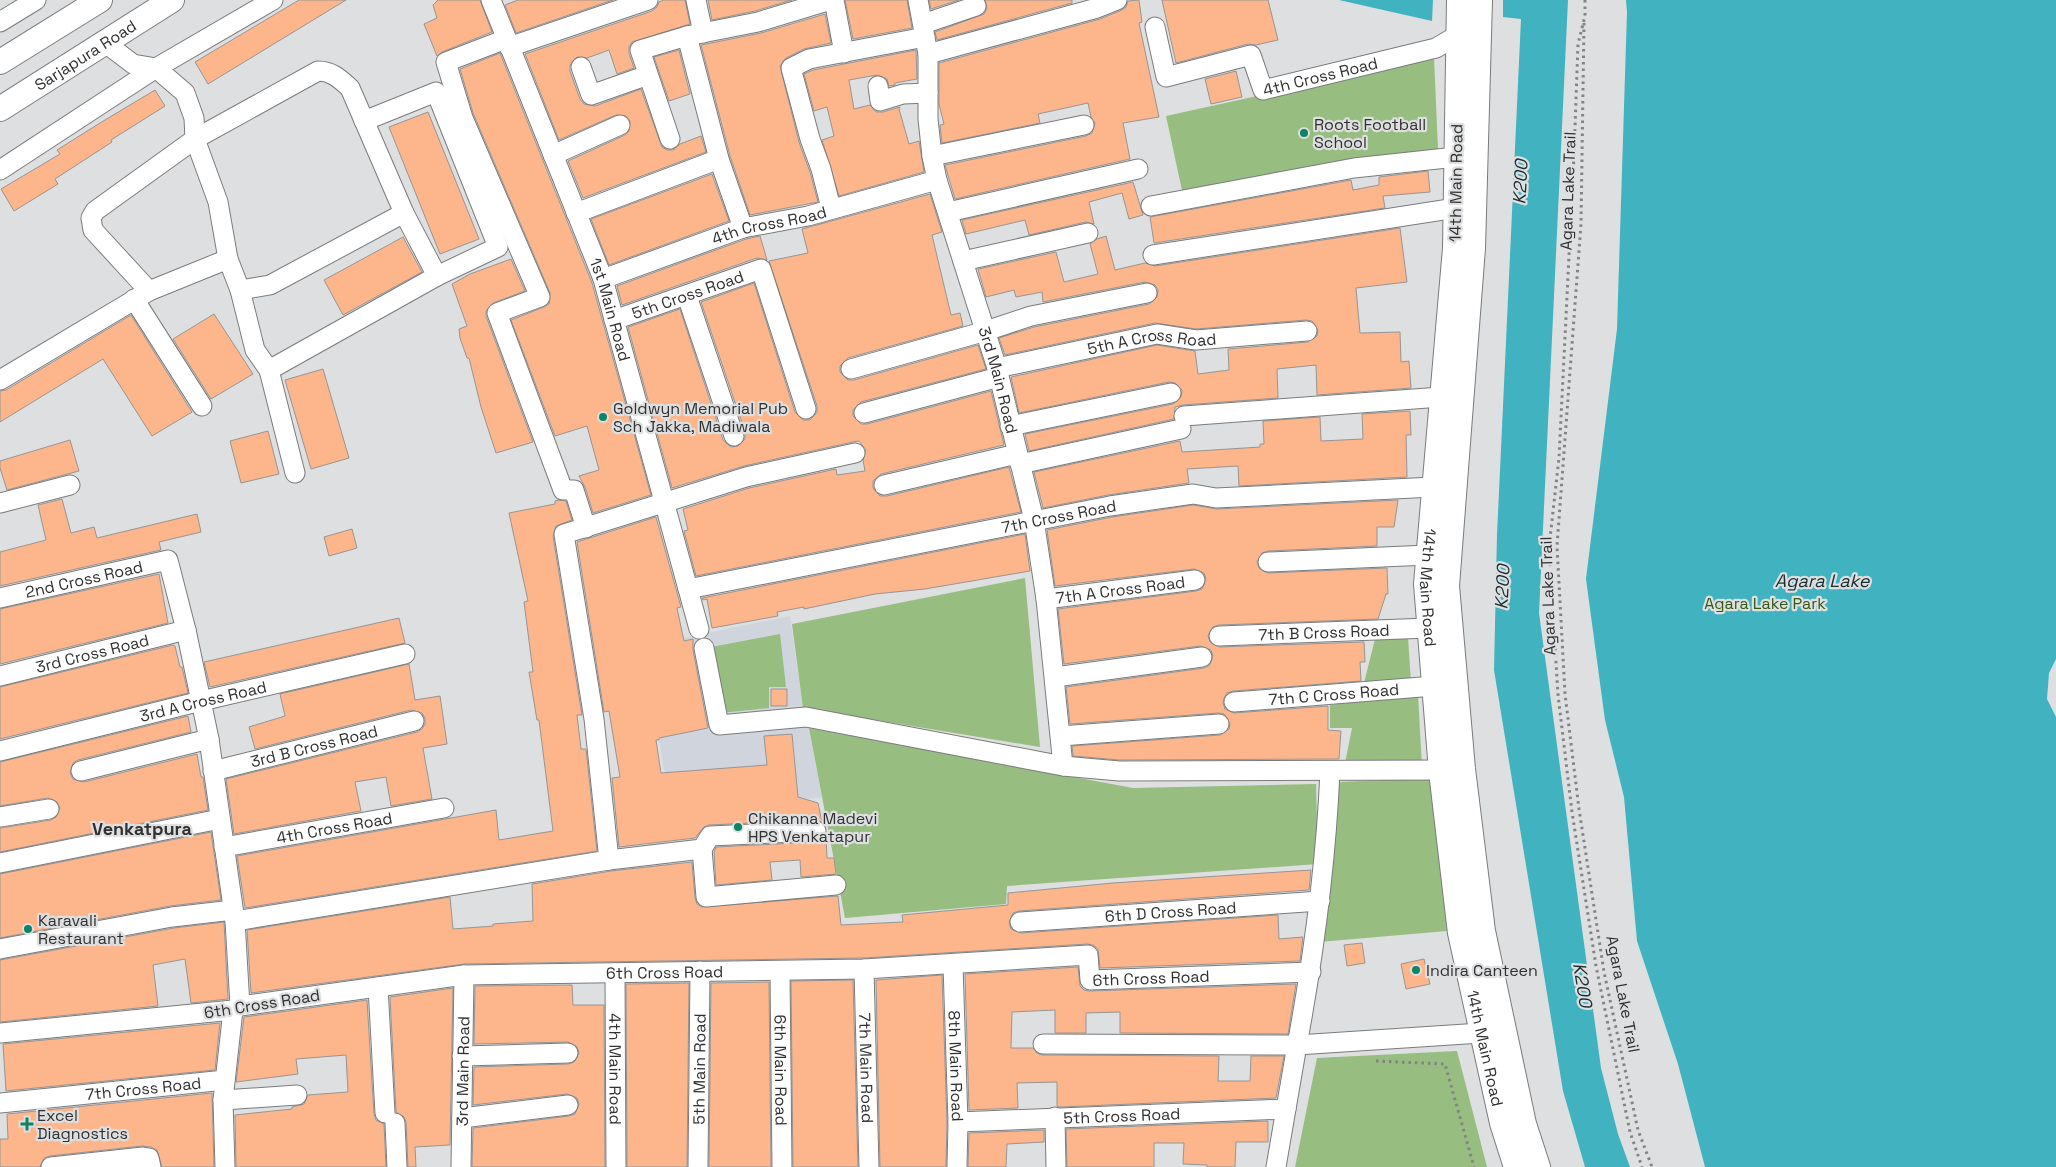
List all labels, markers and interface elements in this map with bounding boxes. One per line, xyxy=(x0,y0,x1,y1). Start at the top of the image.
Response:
street label: Sarjapura Road xyxy=(30,15,140,95)
street label: 4th Cross Road xyxy=(1261,52,1380,100)
place label: Roots Football School xyxy=(1314,114,1426,153)
street label: 14th Main Road xyxy=(1444,124,1468,242)
marker: Roots Football School xyxy=(1298,127,1310,139)
street label: Agara Lake Trail xyxy=(1555,131,1581,251)
water label: K200 xyxy=(1507,157,1533,205)
street label: 4th Cross Road xyxy=(709,201,829,249)
street label: 1st Main Road xyxy=(585,255,636,363)
street label: 5th Cross Road xyxy=(629,265,746,324)
street label: 3rd Main Road xyxy=(974,324,1023,436)
street label: 5th A Cross Road xyxy=(1085,324,1217,359)
place label: Goldwyn Memorial Pub Sch Jakka, Madiwala xyxy=(613,398,788,437)
marker: Goldwyn Memorial Pub Sch Jakka, Madiwala xyxy=(597,411,609,423)
street label: 7th Cross Road xyxy=(1000,495,1118,538)
street label: 14th Main Road xyxy=(1415,528,1441,647)
street label: Agara Lake Trail xyxy=(1535,536,1561,656)
street label: 2nd Cross Road xyxy=(23,556,145,603)
water label: K200 xyxy=(1489,562,1515,610)
water label: Agara Lake xyxy=(1775,569,1871,592)
street label: 7th A Cross Road xyxy=(1054,571,1186,608)
park label: Agara Lake Park xyxy=(1704,593,1826,614)
street label: 7th B Cross Road xyxy=(1258,619,1390,645)
street label: 3rd Cross Road xyxy=(33,629,151,677)
street label: 3rd A Cross Road xyxy=(137,676,268,726)
street label: 7th C Cross Road xyxy=(1268,678,1400,710)
street label: 3rd B Cross Road xyxy=(248,720,380,772)
street label: 4th Cross Road xyxy=(275,807,394,848)
place label: Chikanna Madevi HPS Venkatapur xyxy=(748,808,877,847)
district label: Venkatpura xyxy=(92,817,193,840)
marker: Chikanna Madevi HPS Venkatapur xyxy=(732,821,744,833)
street label: 6th D Cross Road xyxy=(1104,896,1237,927)
place label: Karavali Restaurant xyxy=(38,910,124,949)
marker: Karavali Restaurant xyxy=(22,923,34,935)
street label: Agara Lake Trail xyxy=(1601,934,1645,1054)
place label: Indira Canteen xyxy=(1426,960,1538,981)
street label: 6th Cross Road xyxy=(606,961,723,983)
water label: K200 xyxy=(1568,961,1598,1011)
marker: Indira Canteen xyxy=(1410,964,1422,976)
street label: 6th Cross Road xyxy=(1092,965,1210,990)
street label: 6th Cross Road xyxy=(202,984,322,1024)
street label: 14th Main Road xyxy=(1462,988,1508,1108)
street label: 8th Main Road xyxy=(944,1010,968,1122)
street label: 7th Main Road xyxy=(855,1012,878,1123)
street label: 4th Main Road xyxy=(605,1013,626,1125)
street label: 5th Main Road xyxy=(688,1013,710,1125)
street label: 6th Main Road xyxy=(770,1014,792,1126)
street label: 3rd Main Road xyxy=(451,1016,474,1126)
street label: 7th Cross Road xyxy=(84,1072,202,1105)
street label: 5th Cross Road xyxy=(1063,1103,1181,1128)
place label: Excel Diagnostics xyxy=(37,1105,128,1144)
marker: Excel Diagnostics xyxy=(21,1118,33,1130)

